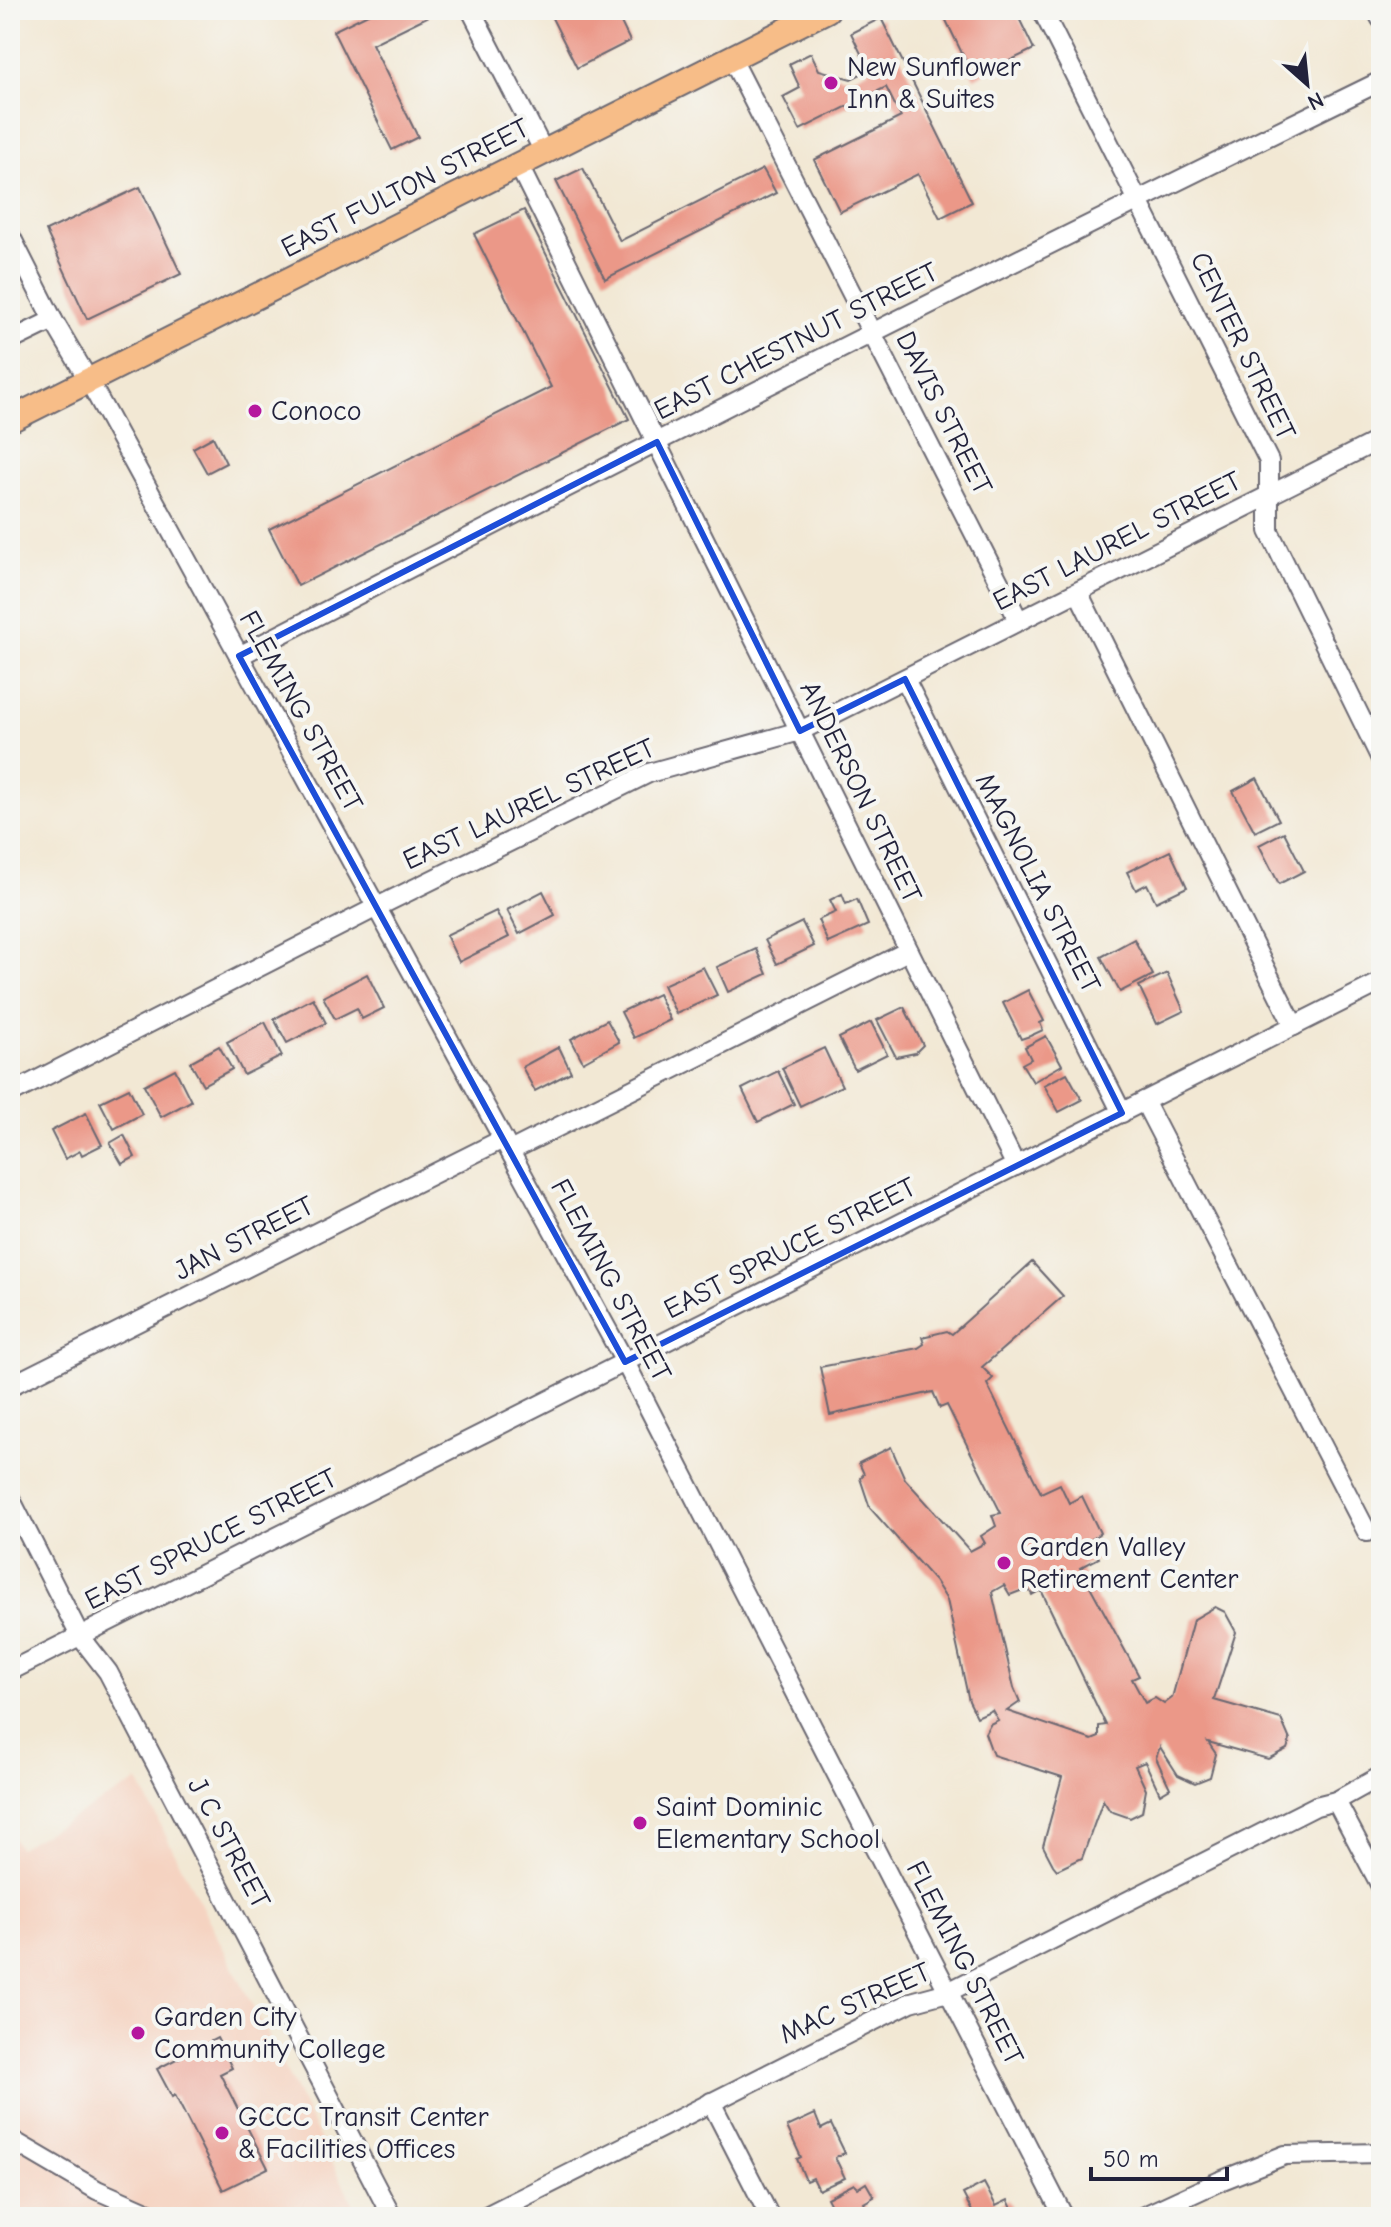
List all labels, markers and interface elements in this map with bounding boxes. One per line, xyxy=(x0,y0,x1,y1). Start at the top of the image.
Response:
north arrow xyxy=(1267,44,1347,124)
place label: New Sunflower Inn & Suites xyxy=(847,51,1021,115)
marker: New Sunflower Inn & Suites xyxy=(822,74,840,92)
text: N xyxy=(1303,86,1328,116)
street label: EAST FULTON STREET xyxy=(276,111,534,264)
street label: CENTER STREET xyxy=(1184,247,1303,446)
street label: EAST CHESTNUT STREET xyxy=(649,255,943,427)
street label: DAVIS STREET xyxy=(889,326,999,500)
place label: Conoco xyxy=(271,395,362,427)
marker: Conoco xyxy=(246,402,264,420)
street label: EAST LAUREL STREET xyxy=(988,464,1247,618)
street label: FLEMING STREET xyxy=(233,605,370,817)
street label: ANDERSON STREET xyxy=(794,676,929,908)
street label: EAST LAUREL STREET xyxy=(398,731,660,876)
street label: MAGNOLIA STREET xyxy=(969,768,1107,998)
street label: EAST SPRUCE STREET xyxy=(659,1170,922,1325)
street label: FLEMING STREET xyxy=(544,1173,678,1387)
street label: JAN STREET xyxy=(169,1189,319,1287)
street label: EAST SPRUCE STREET xyxy=(80,1461,343,1616)
place label: Garden Valley Retirement Center xyxy=(1020,1531,1238,1595)
marker: Garden Valley Retirement Center xyxy=(995,1554,1013,1572)
street label: J C STREET xyxy=(181,1772,277,1914)
place label: Saint Dominic Elementary School xyxy=(656,1791,880,1855)
marker: Saint Dominic Elementary School xyxy=(631,1814,649,1832)
street label: FLEMING STREET xyxy=(900,1856,1030,2071)
street label: MAC STREET xyxy=(775,1955,936,2050)
place label: Garden City Community College xyxy=(154,2001,386,2065)
marker: Garden City Community College xyxy=(129,2024,147,2042)
place label: GCCC Transit Center & Facilities Offices xyxy=(238,2101,489,2165)
marker: GCCC Transit Center & Facilities Offices xyxy=(213,2124,231,2142)
scale bar xyxy=(1091,2131,1227,2181)
text: 50 m xyxy=(1103,2145,1159,2173)

